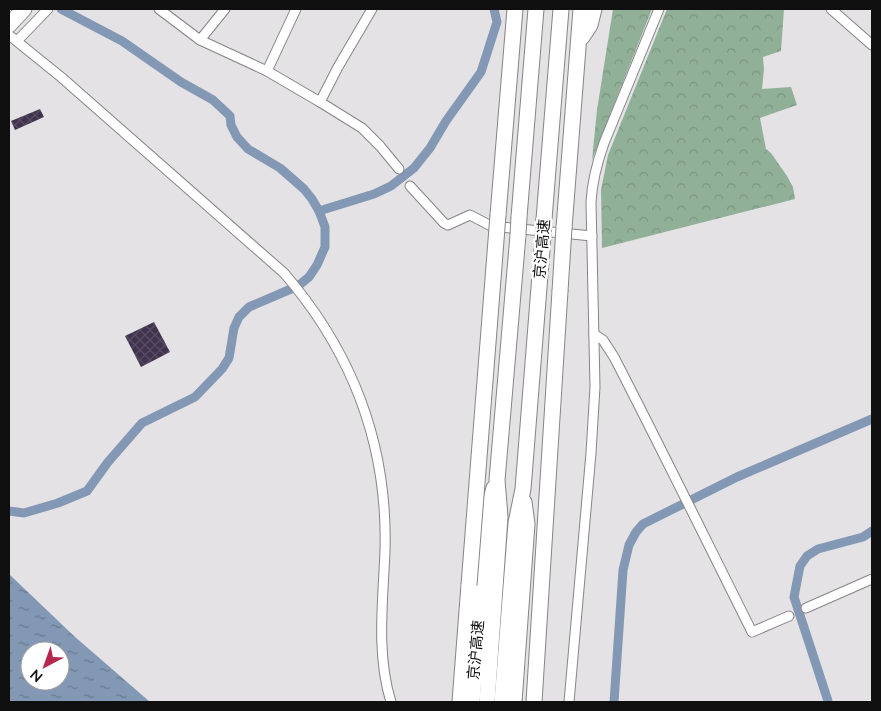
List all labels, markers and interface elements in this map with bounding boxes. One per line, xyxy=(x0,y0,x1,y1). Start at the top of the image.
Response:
street label: 京沪高速 xyxy=(529,218,553,280)
street label: 京沪高速 xyxy=(463,619,487,681)
north arrow xyxy=(20,641,70,691)
text: N xyxy=(26,666,46,686)

